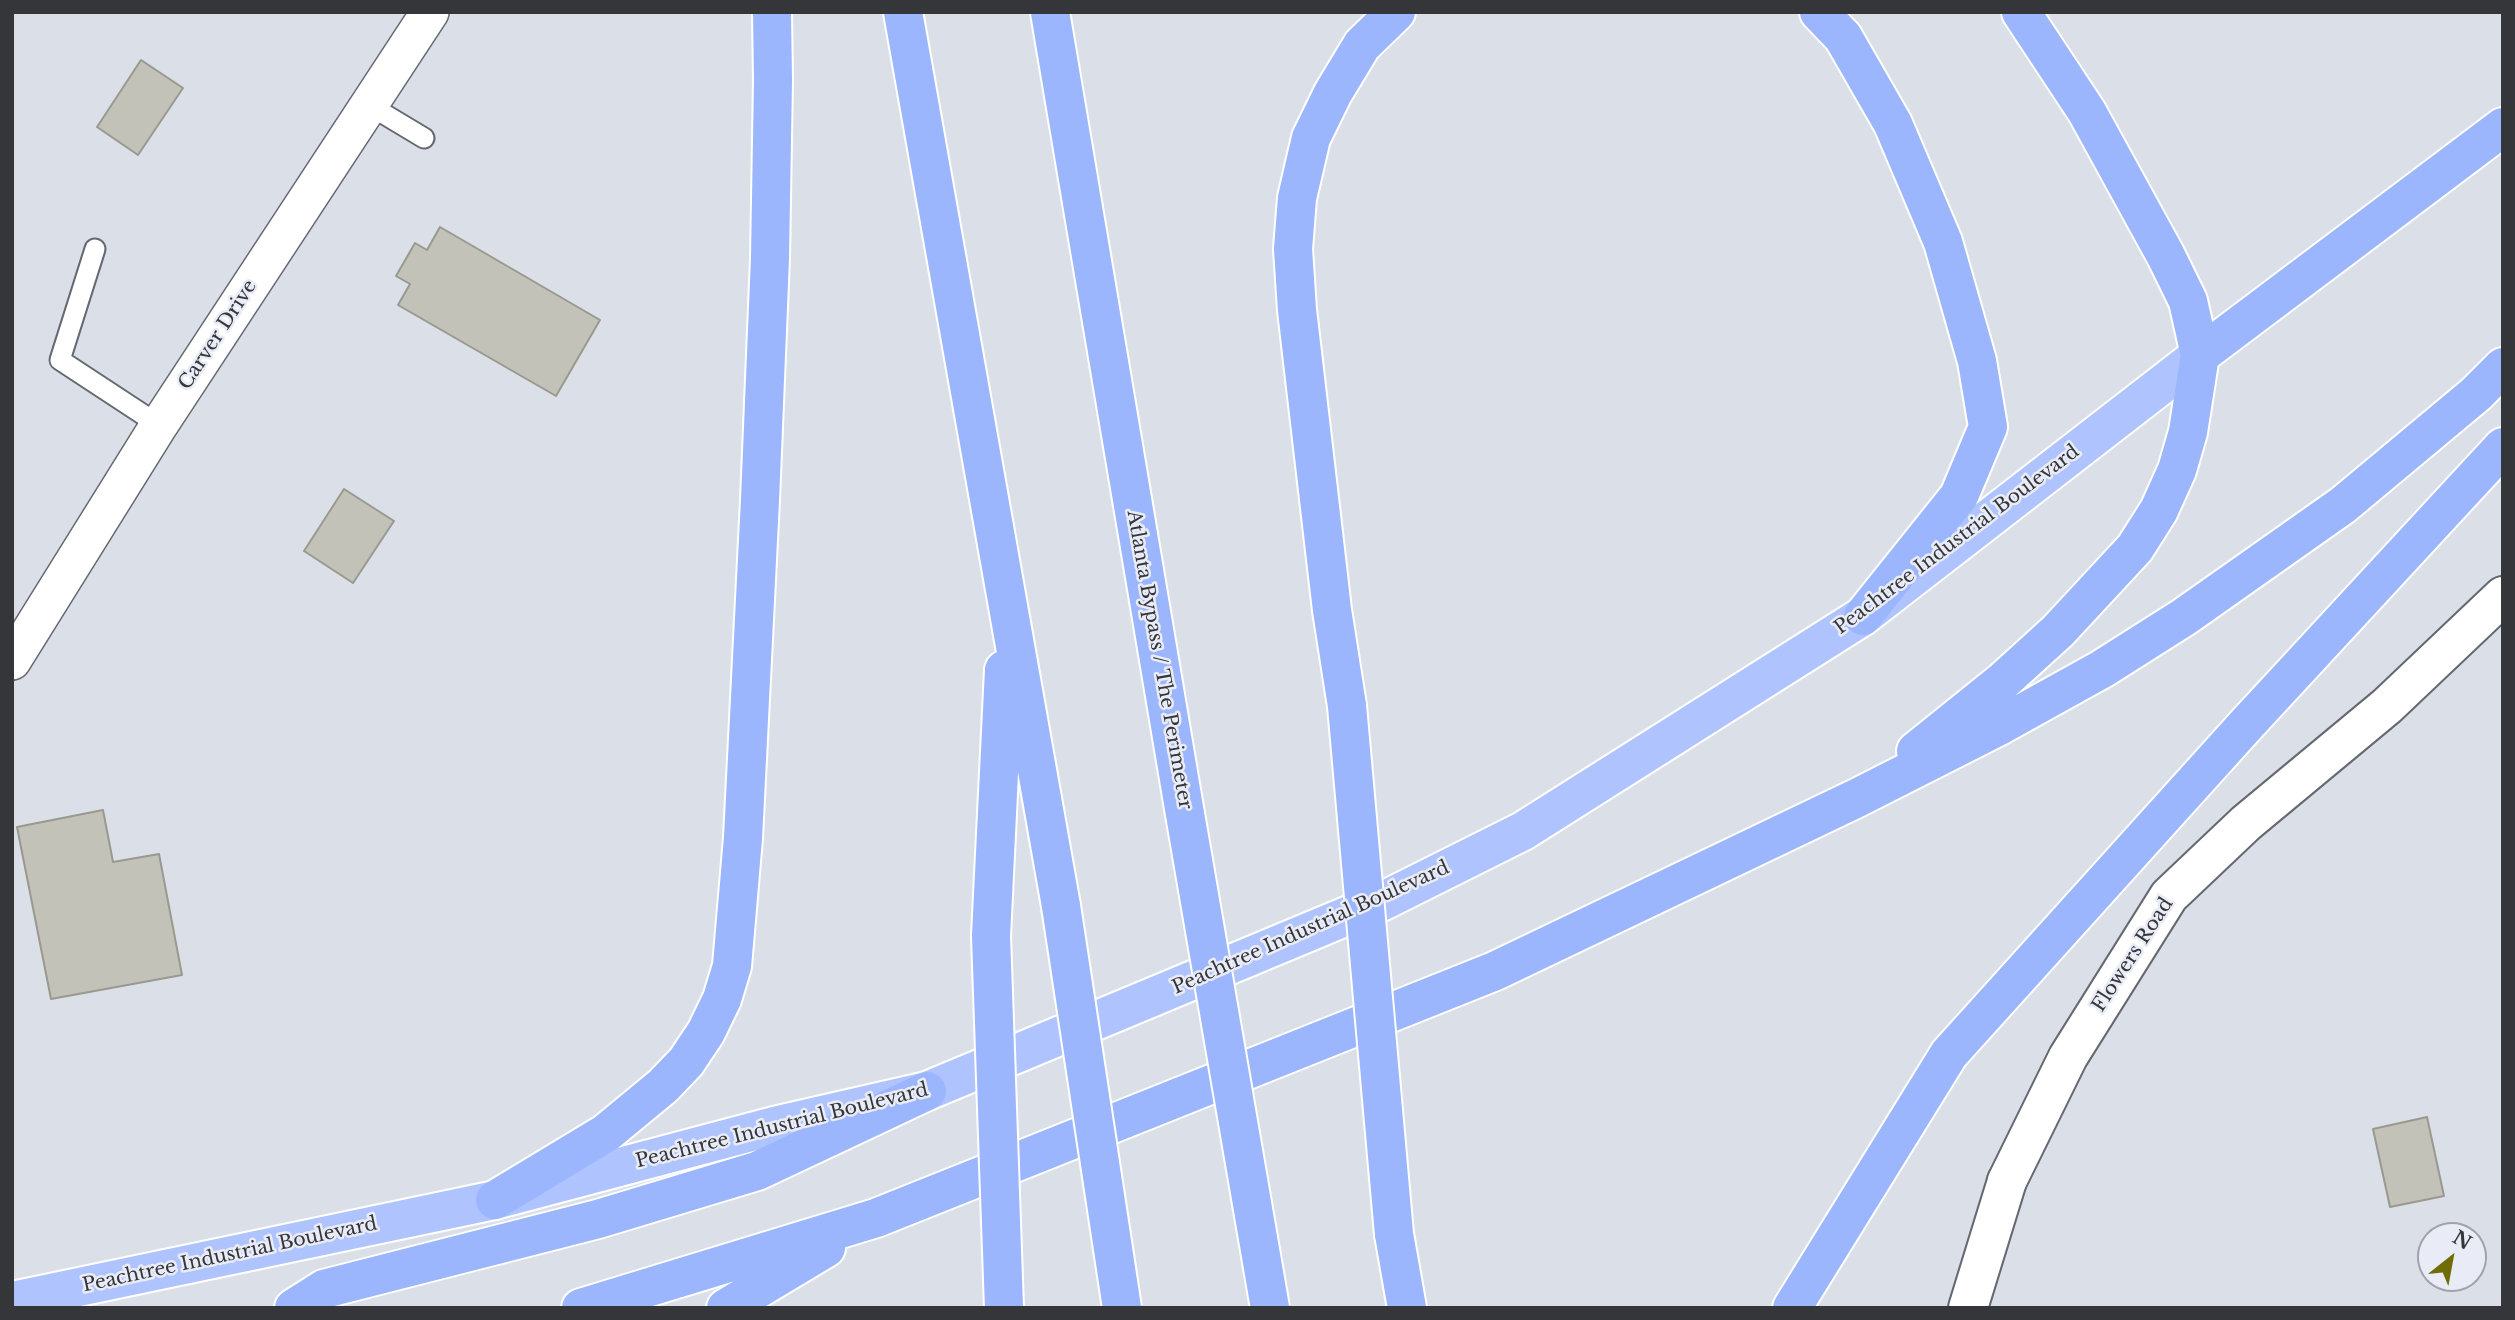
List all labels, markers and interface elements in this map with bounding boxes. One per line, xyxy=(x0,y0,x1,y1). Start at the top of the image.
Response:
street label: Carver Drive xyxy=(174,276,262,394)
street label: Peachtree Industrial Boulevard xyxy=(1830,440,2084,640)
street label: Atlanta Bypass / The Perimeter xyxy=(1121,509,1197,811)
street label: Peachtree Industrial Boulevard xyxy=(1169,856,1453,1000)
street label: Flowers Road xyxy=(2088,894,2178,1016)
street label: Peachtree Industrial Boulevard xyxy=(633,1079,931,1173)
street label: Peachtree Industrial Boulevard xyxy=(81,1213,379,1297)
north arrow xyxy=(2417,1222,2487,1292)
text: N xyxy=(2448,1226,2476,1255)

